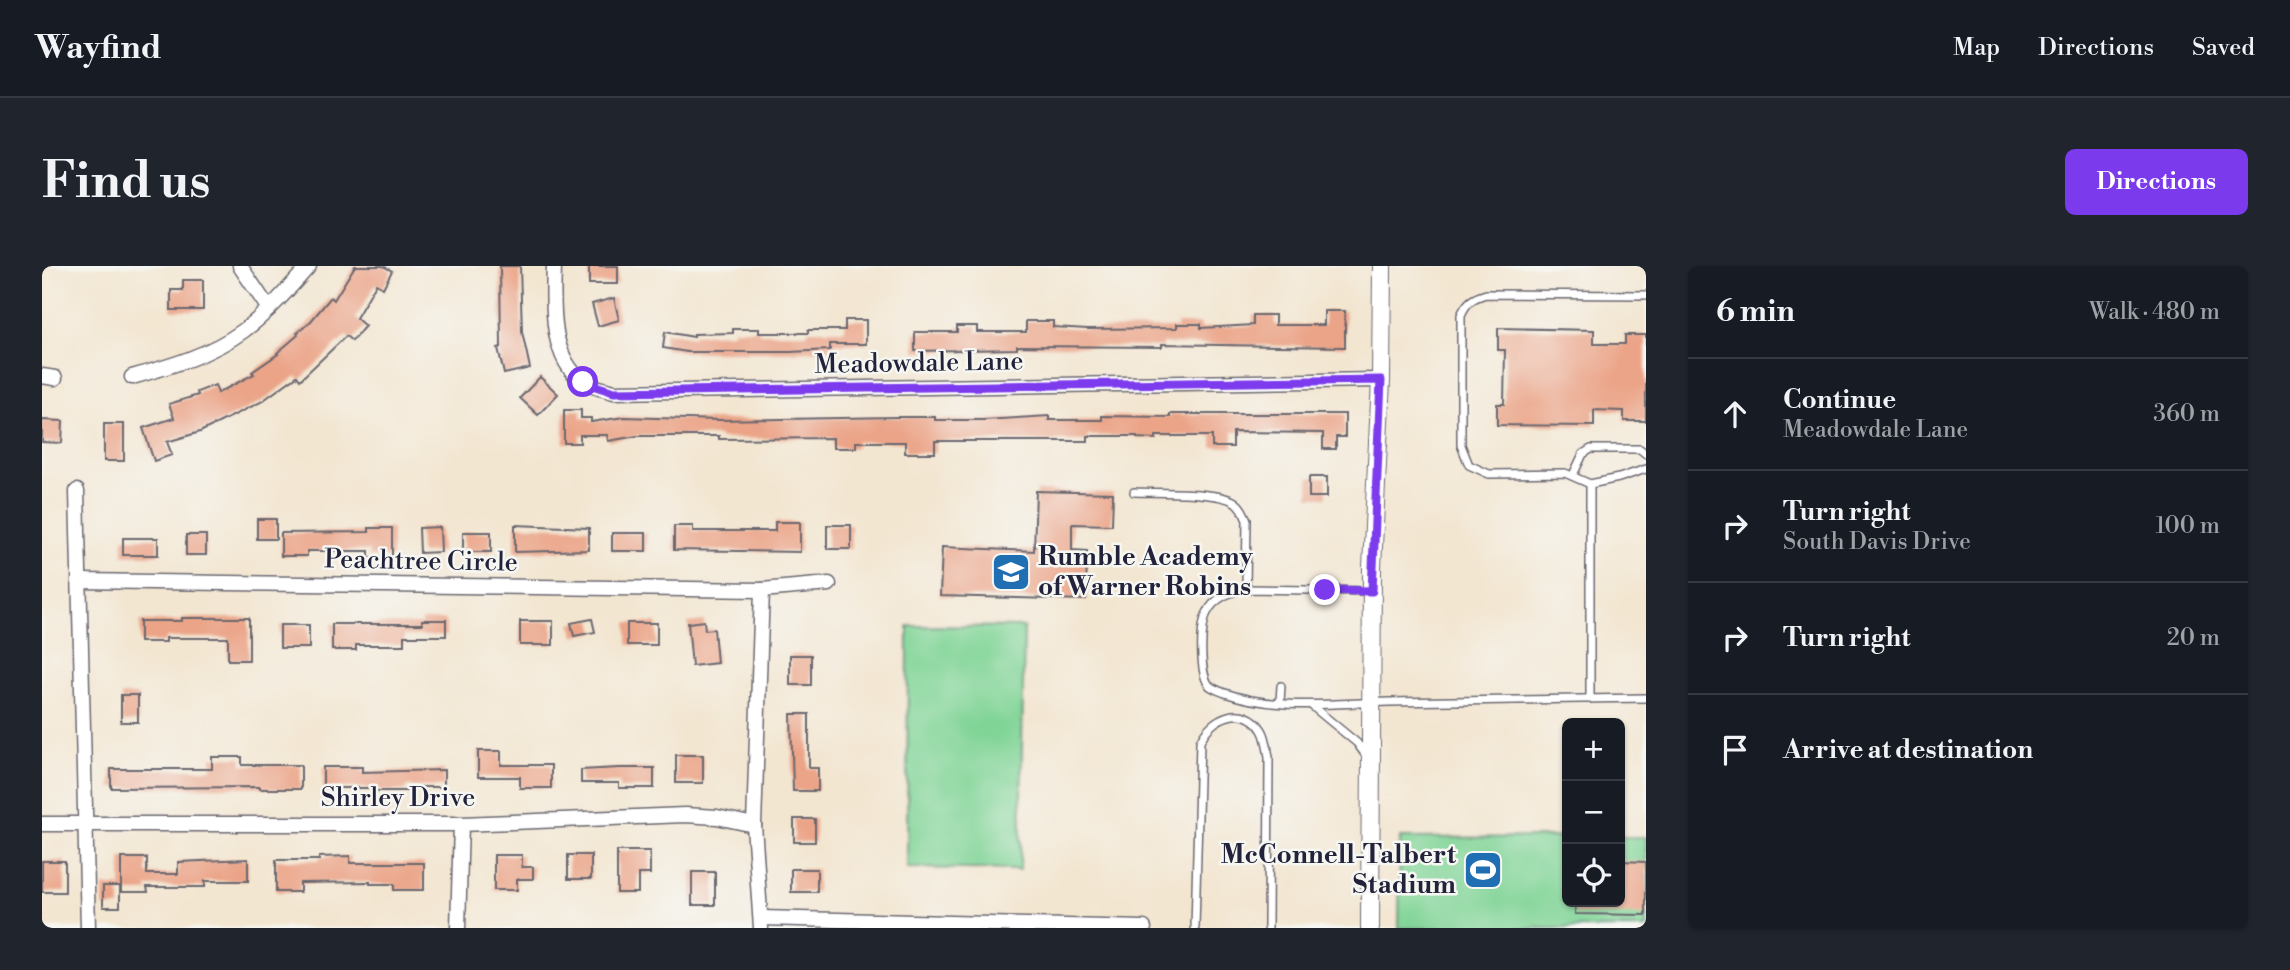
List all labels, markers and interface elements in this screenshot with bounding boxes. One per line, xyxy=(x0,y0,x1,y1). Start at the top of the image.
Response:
text: Wayfind xyxy=(35,28,162,69)
text: Map xyxy=(1953,33,2000,63)
text: Directions xyxy=(2038,33,2154,63)
text: Saved xyxy=(2192,33,2255,63)
button: Directions xyxy=(2065,149,2248,215)
text: Find us xyxy=(42,152,211,213)
text: 6 min xyxy=(1716,293,1795,331)
text: Walk · 480 m xyxy=(2089,298,2220,326)
street label: Meadowdale Lane xyxy=(814,345,1024,381)
route start xyxy=(567,366,598,397)
text: Continue xyxy=(1783,384,1896,416)
icon: ahead xyxy=(1716,395,1754,433)
text: 360 m xyxy=(2153,400,2220,428)
text: Meadowdale Lane xyxy=(1783,416,1968,444)
text: Turn right xyxy=(1783,496,1911,528)
icon: right xyxy=(1716,507,1754,545)
text: 100 m xyxy=(2155,512,2220,540)
text: South Davis Drive xyxy=(1783,528,1971,556)
place label: Rumble Academy of Warner Robins xyxy=(1038,541,1254,603)
street label: Peachtree Circle xyxy=(324,543,518,579)
school or university icon: Rumble Academy of Warner Robins xyxy=(990,551,1032,593)
route end xyxy=(1309,574,1340,605)
icon: right xyxy=(1716,619,1754,657)
text: Turn right xyxy=(1783,622,1911,654)
text: 20 m xyxy=(2167,624,2220,652)
map controls xyxy=(1562,718,1625,907)
button: + xyxy=(1562,718,1625,781)
icon: arrive xyxy=(1716,731,1754,769)
text: Arrive at destination xyxy=(1783,734,2033,766)
button: − xyxy=(1562,781,1625,844)
street label: Shirley Drive xyxy=(321,782,475,814)
place label: McConnell-Talbert Stadium xyxy=(1220,839,1457,901)
button: locate xyxy=(1562,844,1625,907)
sports icon: McConnell-Talbert Stadium xyxy=(1462,849,1504,891)

